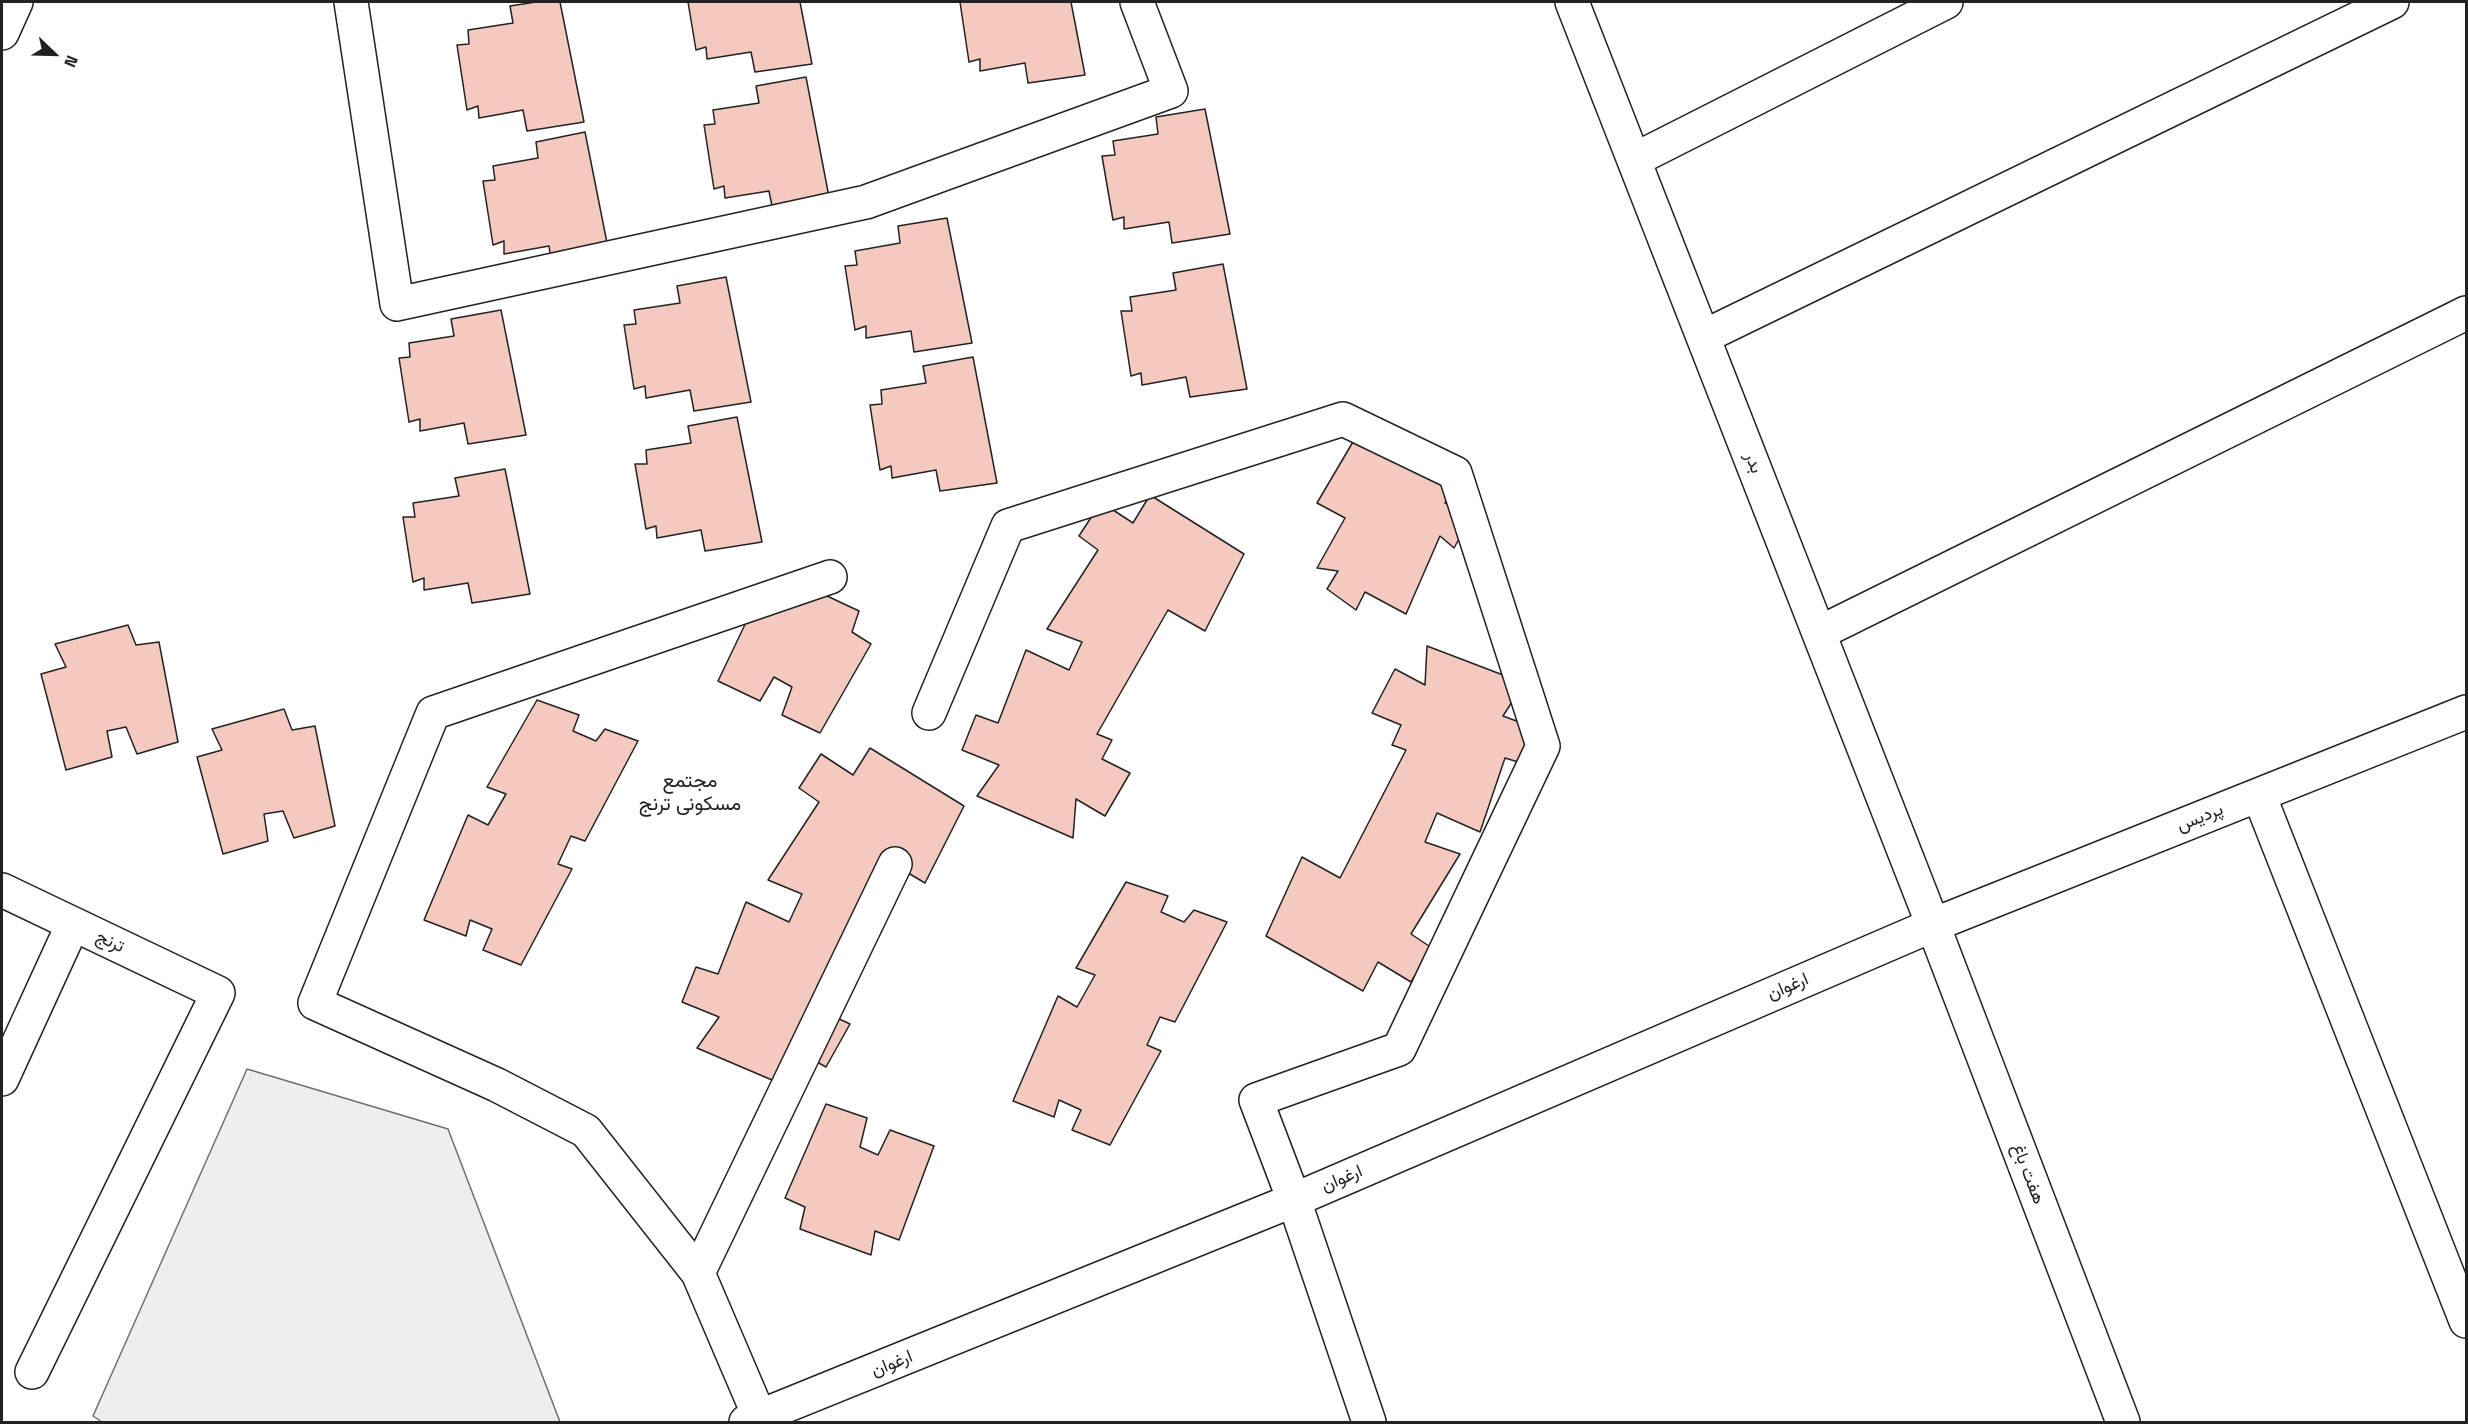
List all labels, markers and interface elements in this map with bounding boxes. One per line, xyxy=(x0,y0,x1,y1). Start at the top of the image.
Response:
north arrow xyxy=(24,24,84,84)
text: N xyxy=(59,52,83,70)
street label: بدر xyxy=(1739,449,1767,477)
district label: مجتمع مسکونی ترنج xyxy=(639,770,741,817)
street label: پردیس xyxy=(2174,799,2226,837)
street label: ترنج xyxy=(92,926,128,958)
street label: ارغوان xyxy=(1764,969,1812,1005)
street label: هفت باغ xyxy=(2007,1141,2049,1207)
street label: ارغوان xyxy=(1318,1161,1366,1197)
street label: ارغوان xyxy=(868,1346,916,1382)

